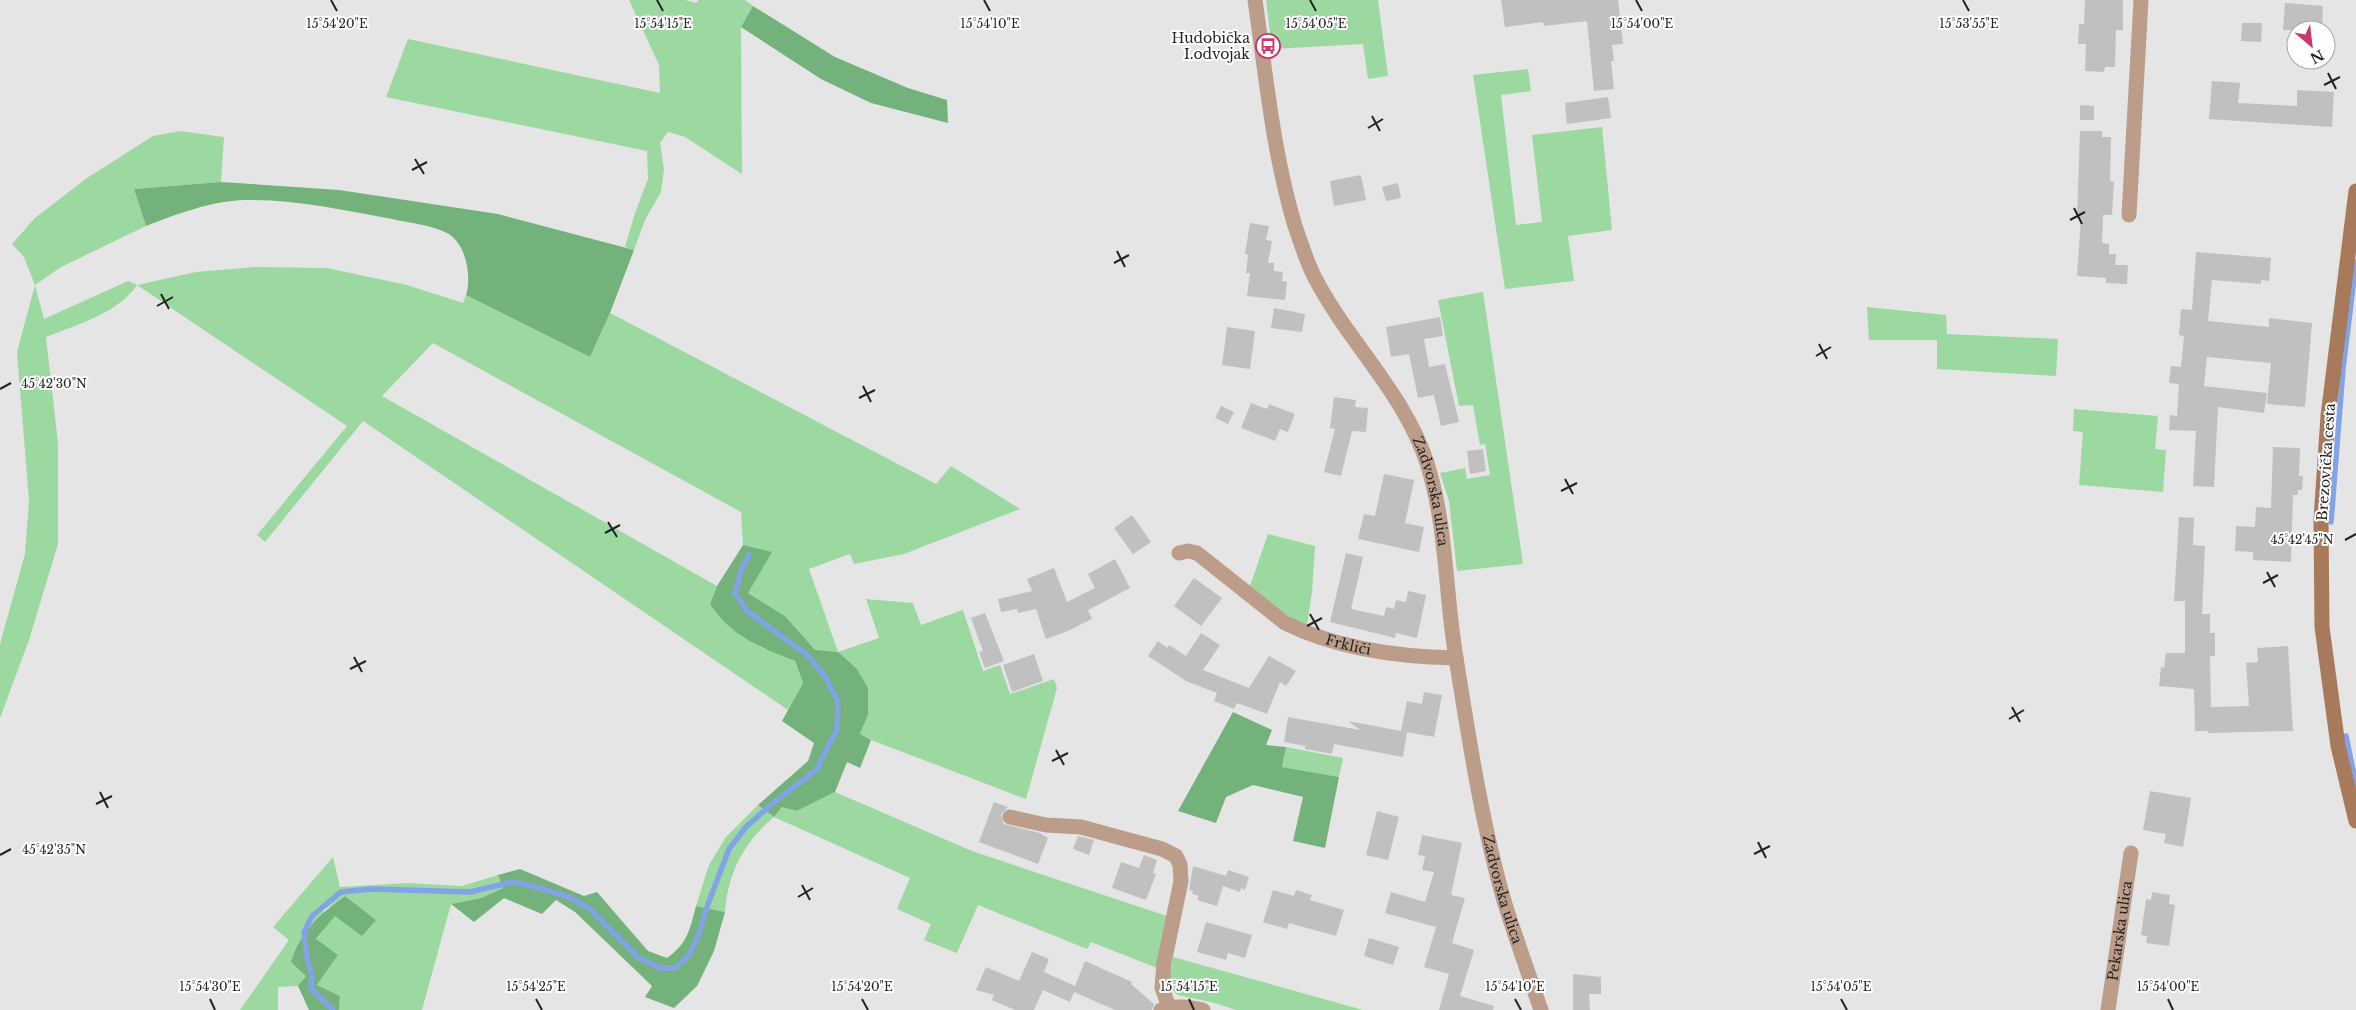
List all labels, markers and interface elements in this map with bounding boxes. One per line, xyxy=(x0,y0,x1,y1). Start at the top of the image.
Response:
text: 15°54'20"E xyxy=(306,16,368,31)
text: 15°54'15"E xyxy=(634,16,692,31)
text: 15°54'10"E xyxy=(960,16,1020,31)
text: 15°54'05"E xyxy=(1286,16,1347,31)
text: 15°54'00"E xyxy=(1611,16,1674,31)
text: 15°53'55"E xyxy=(1939,16,1999,31)
north arrow xyxy=(2286,20,2336,70)
place label: Hudobička I.odvojak xyxy=(1172,29,1250,63)
bus stop icon: Hudobička I.odvojak xyxy=(1255,33,1281,59)
text: N xyxy=(2307,45,2327,68)
text: 45°42'30"N xyxy=(21,376,87,391)
street label: Brezovička cesta xyxy=(2313,402,2339,521)
street label: Zadvorska ulica xyxy=(1409,433,1452,547)
text: 45°42'45"N xyxy=(2270,532,2334,547)
street label: Frkliči xyxy=(1323,630,1373,659)
street label: Zadvorska ulica xyxy=(1479,833,1526,946)
text: 45°42'35"N xyxy=(22,842,86,857)
street label: Pekarska ulica xyxy=(2103,879,2136,982)
text: 15°54'30"E xyxy=(179,979,241,994)
text: 15°54'25"E xyxy=(506,979,566,994)
text: 15°54'20"E xyxy=(831,979,893,994)
text: 15°54'15"E xyxy=(1160,979,1218,994)
text: 15°54'10"E xyxy=(1485,979,1545,994)
text: 15°54'05"E xyxy=(1811,979,1872,994)
text: 15°54'00"E xyxy=(2137,979,2200,994)

